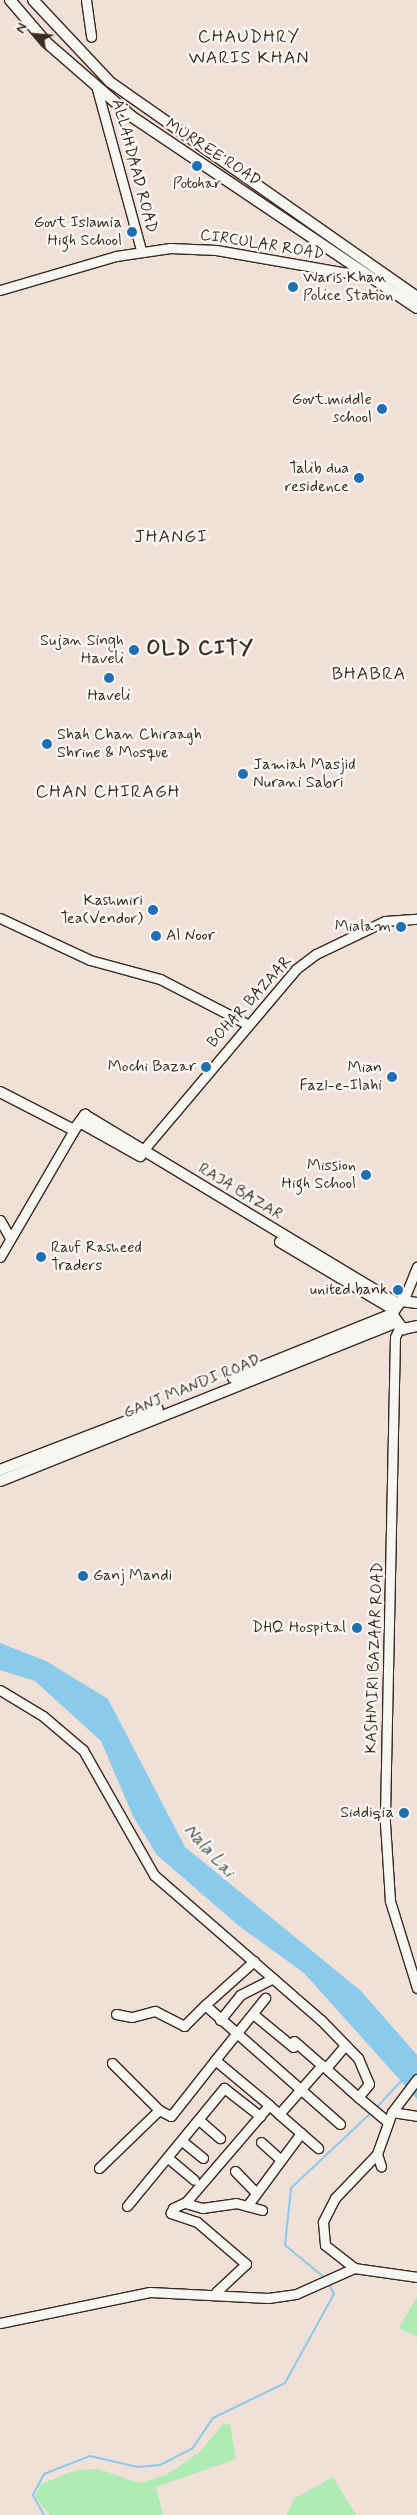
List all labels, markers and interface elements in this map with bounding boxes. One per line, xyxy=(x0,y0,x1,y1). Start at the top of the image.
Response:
north arrow xyxy=(10,10,60,60)
text: N xyxy=(11,20,32,36)
district label: CHAUDHRY WARIS KHAN xyxy=(188,27,310,70)
street label: ALLAHDAAD ROAD xyxy=(107,98,161,234)
street label: MURREE ROAD xyxy=(162,115,264,191)
marker: Potohar xyxy=(191,160,203,172)
place label: Potohar xyxy=(173,174,221,194)
place label: Govt Islamia High School xyxy=(28,213,122,251)
marker: Govt Islamia High School xyxy=(126,226,138,238)
street label: CIRCULAR ROAD xyxy=(200,226,324,264)
place label: Waris Khan Police Station xyxy=(303,268,393,306)
marker: Waris Khan Police Station xyxy=(287,281,299,293)
place label: Govt.middle school xyxy=(292,390,372,428)
marker: Govt.middle school xyxy=(376,403,388,415)
place label: Talib dua residence xyxy=(285,459,349,497)
marker: Talib dua residence xyxy=(353,472,365,484)
district label: JHANGI xyxy=(134,526,208,548)
place label: Sujan Singh Haveli xyxy=(40,631,124,669)
district label: OLD CITY xyxy=(146,635,254,661)
marker: Sujan Singh Haveli xyxy=(128,644,140,656)
district label: BHABRA xyxy=(332,663,406,685)
marker: Haveli xyxy=(103,672,115,684)
place label: Haveli xyxy=(87,686,131,706)
place label: Shah Chan Chiraagh Shrine & Mosque xyxy=(57,725,202,763)
marker: Shah Chan Chiraagh Shrine & Mosque xyxy=(41,738,53,750)
place label: Jamiah Masjid Nurani Sabri xyxy=(253,755,356,793)
marker: Jamiah Masjid Nurani Sabri xyxy=(237,768,249,780)
district label: CHAN CHIRAGH xyxy=(36,781,180,803)
place label: Kashmiri Tea(Vendor) xyxy=(60,891,143,929)
marker: Kashmiri Tea(Vendor) xyxy=(147,904,159,916)
place label: Mialam xyxy=(335,917,391,937)
marker: Mialam xyxy=(395,921,407,933)
place label: Al Noor xyxy=(166,926,214,946)
marker: Al Noor xyxy=(150,930,162,942)
street label: BOHAR BAZAAR xyxy=(204,952,296,1052)
place label: Mochi Bazar xyxy=(109,1057,196,1077)
place label: Mian Fazl-e-Ilahi xyxy=(300,1058,382,1096)
marker: Mochi Bazar xyxy=(200,1061,212,1073)
marker: Mian Fazl-e-Ilahi xyxy=(386,1071,398,1083)
place label: Mission High School xyxy=(281,1156,356,1194)
street label: RAJA BAZAR xyxy=(195,1160,285,1224)
marker: Mission High School xyxy=(360,1169,372,1181)
place label: Rauf Rasheed Traders xyxy=(51,1238,139,1276)
marker: Rauf Rasheed Traders xyxy=(35,1251,47,1263)
place label: united bank xyxy=(310,1280,388,1300)
marker: united bank xyxy=(392,1284,404,1296)
street label: GANJ MANDI ROAD xyxy=(120,1351,264,1423)
street label: KASHMIRI BAZAAR ROAD xyxy=(362,1563,388,1753)
place label: Ganj Mandi xyxy=(93,1566,172,1586)
marker: Ganj Mandi xyxy=(77,1570,89,1582)
place label: DHQ Hospital xyxy=(252,1618,346,1638)
marker: DHQ Hospital xyxy=(350,1621,364,1635)
place label: Siddiqia xyxy=(340,1803,394,1823)
marker: Siddiqia xyxy=(398,1807,410,1819)
water label: Nala Lai xyxy=(180,1820,238,1882)

